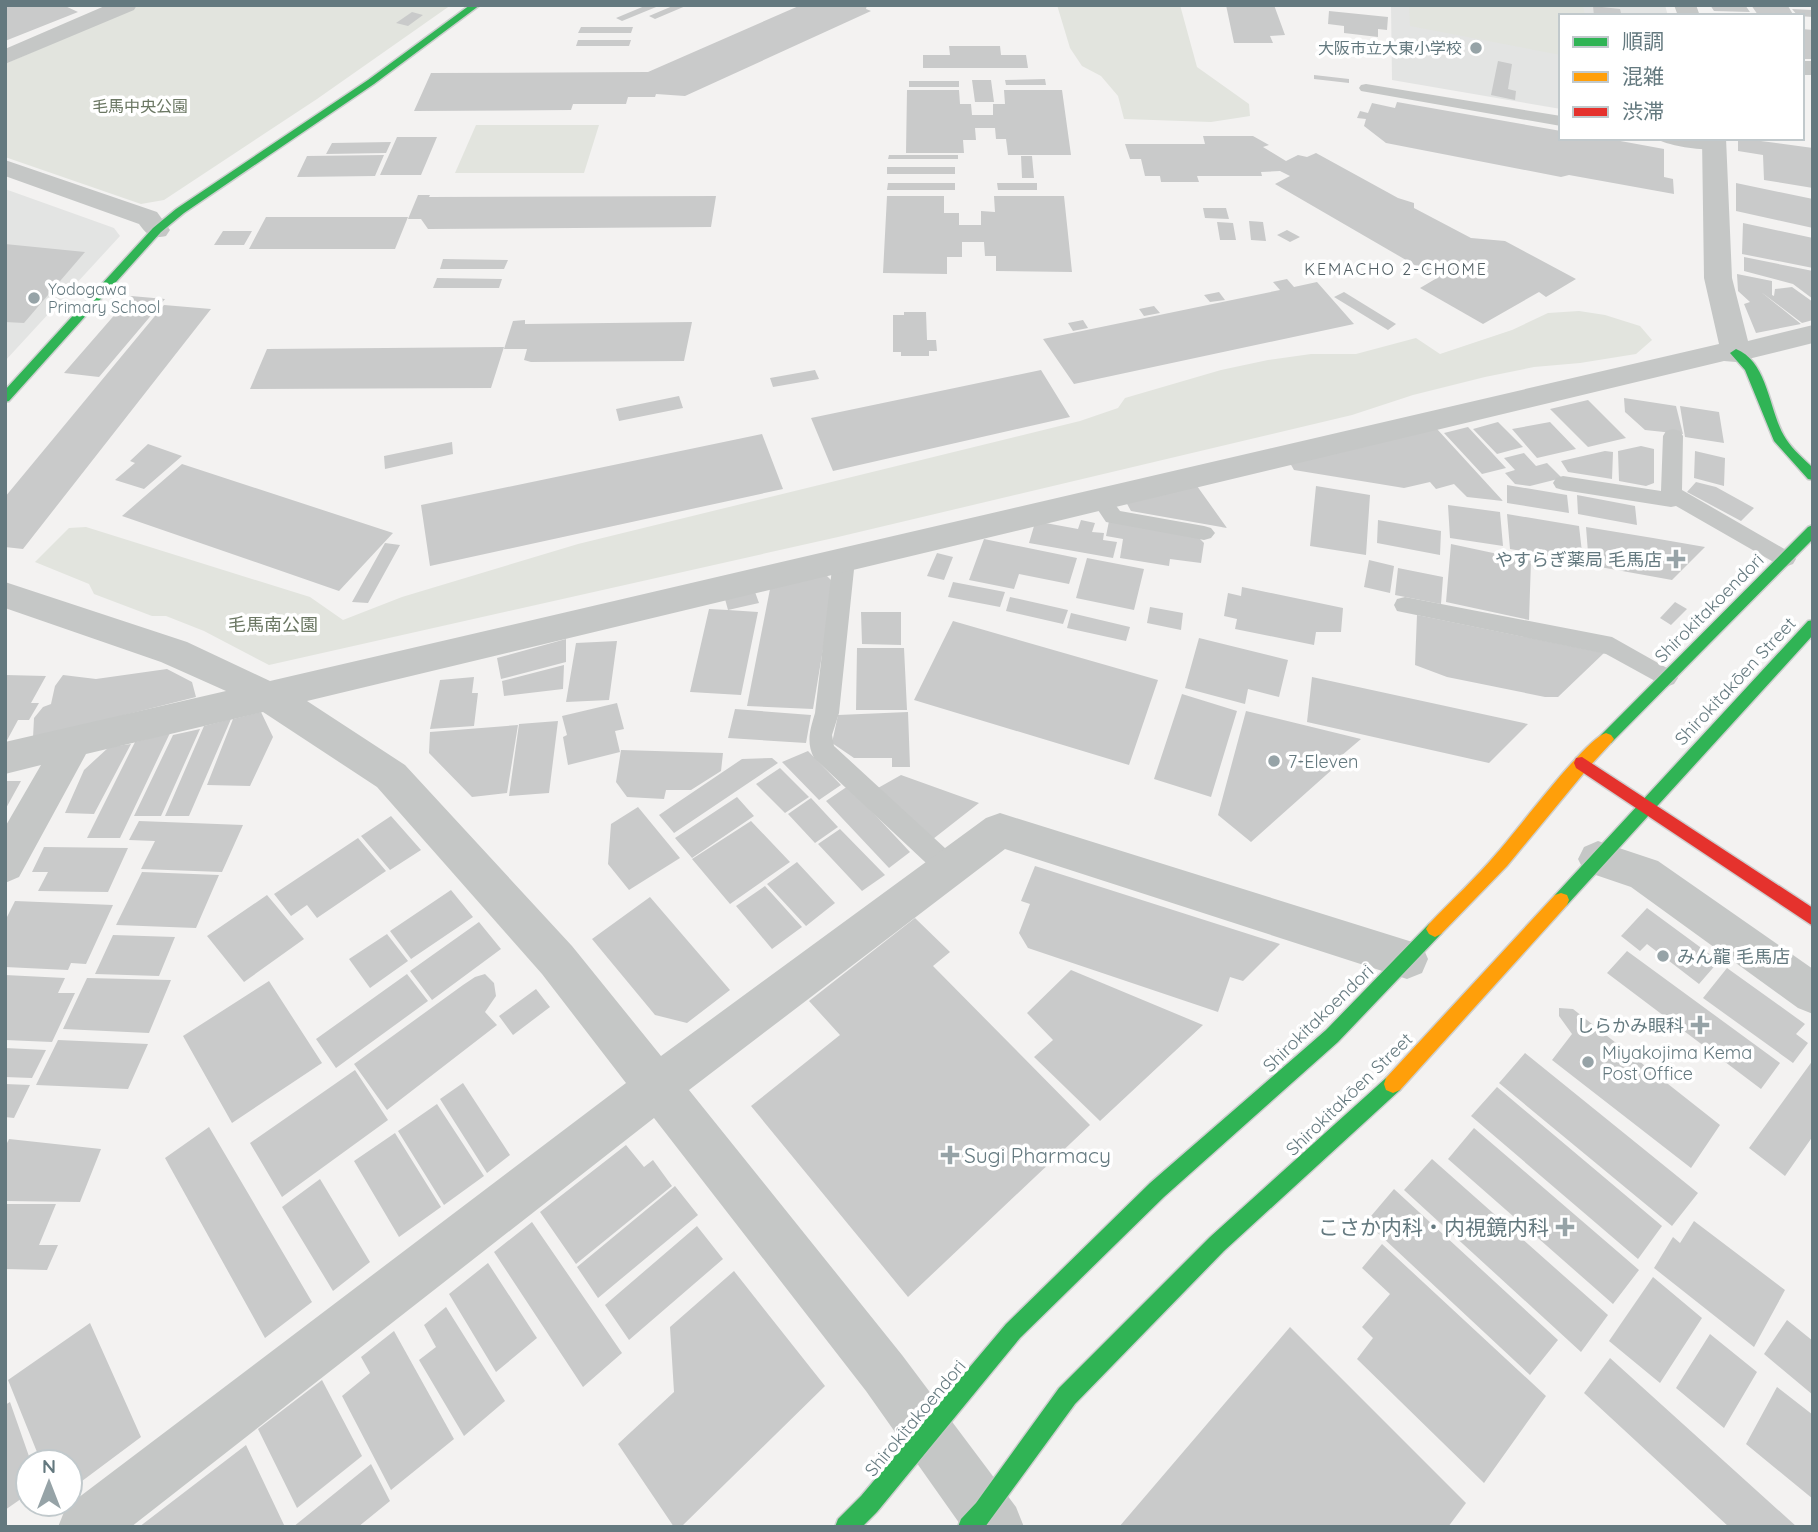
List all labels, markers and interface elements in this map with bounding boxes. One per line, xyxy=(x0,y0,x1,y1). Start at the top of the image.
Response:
legend xyxy=(1559,14,1804,140)
text: 順調 xyxy=(1622,28,1664,54)
place label: 大阪市立大東小学校 xyxy=(1318,38,1462,58)
marker: 大阪市立大東小学校 xyxy=(1468,40,1484,56)
text: 混雑 xyxy=(1622,63,1664,89)
park label: 毛馬中央公園 xyxy=(92,96,188,116)
text: 渋滞 xyxy=(1622,98,1664,124)
district label: KEMACHO 2-CHOME xyxy=(1304,259,1488,279)
place label: Yodogawa Primary School xyxy=(48,279,160,317)
marker: Yodogawa Primary School xyxy=(26,290,42,306)
place label: やすらぎ薬局 毛馬店 xyxy=(1495,548,1662,571)
street label: Shirokitakoendori xyxy=(1649,548,1769,668)
marker: やすらぎ薬局 毛馬店 xyxy=(1668,551,1684,567)
street label: Shirokitakōen Street xyxy=(1670,612,1800,750)
park label: 毛馬南公園 xyxy=(228,613,318,636)
place label: 7-Eleven xyxy=(1288,750,1359,773)
marker: 7-Eleven xyxy=(1266,753,1282,769)
place label: みん龍 毛馬店 xyxy=(1677,945,1790,968)
marker: みん龍 毛馬店 xyxy=(1655,948,1671,964)
street label: Shirokitakoendori xyxy=(1258,959,1378,1077)
place label: しらかみ眼科 xyxy=(1576,1014,1684,1037)
marker: しらかみ眼科 xyxy=(1690,1015,1710,1035)
street label: Shirokitakōen Street xyxy=(1281,1028,1417,1160)
place label: Miyakojima Kema Post Office xyxy=(1602,1041,1752,1085)
marker: Miyakojima Kema Post Office xyxy=(1580,1054,1596,1070)
place label: Sugi Pharmacy xyxy=(964,1142,1111,1168)
marker: Sugi Pharmacy xyxy=(942,1147,958,1163)
place label: こさか内科・内視鏡内科 xyxy=(1318,1214,1549,1240)
marker: こさか内科・内視鏡内科 xyxy=(1555,1217,1575,1237)
street label: Shirokitakoendori xyxy=(859,1355,971,1481)
north arrow xyxy=(14,1448,84,1518)
text: N xyxy=(42,1454,56,1478)

